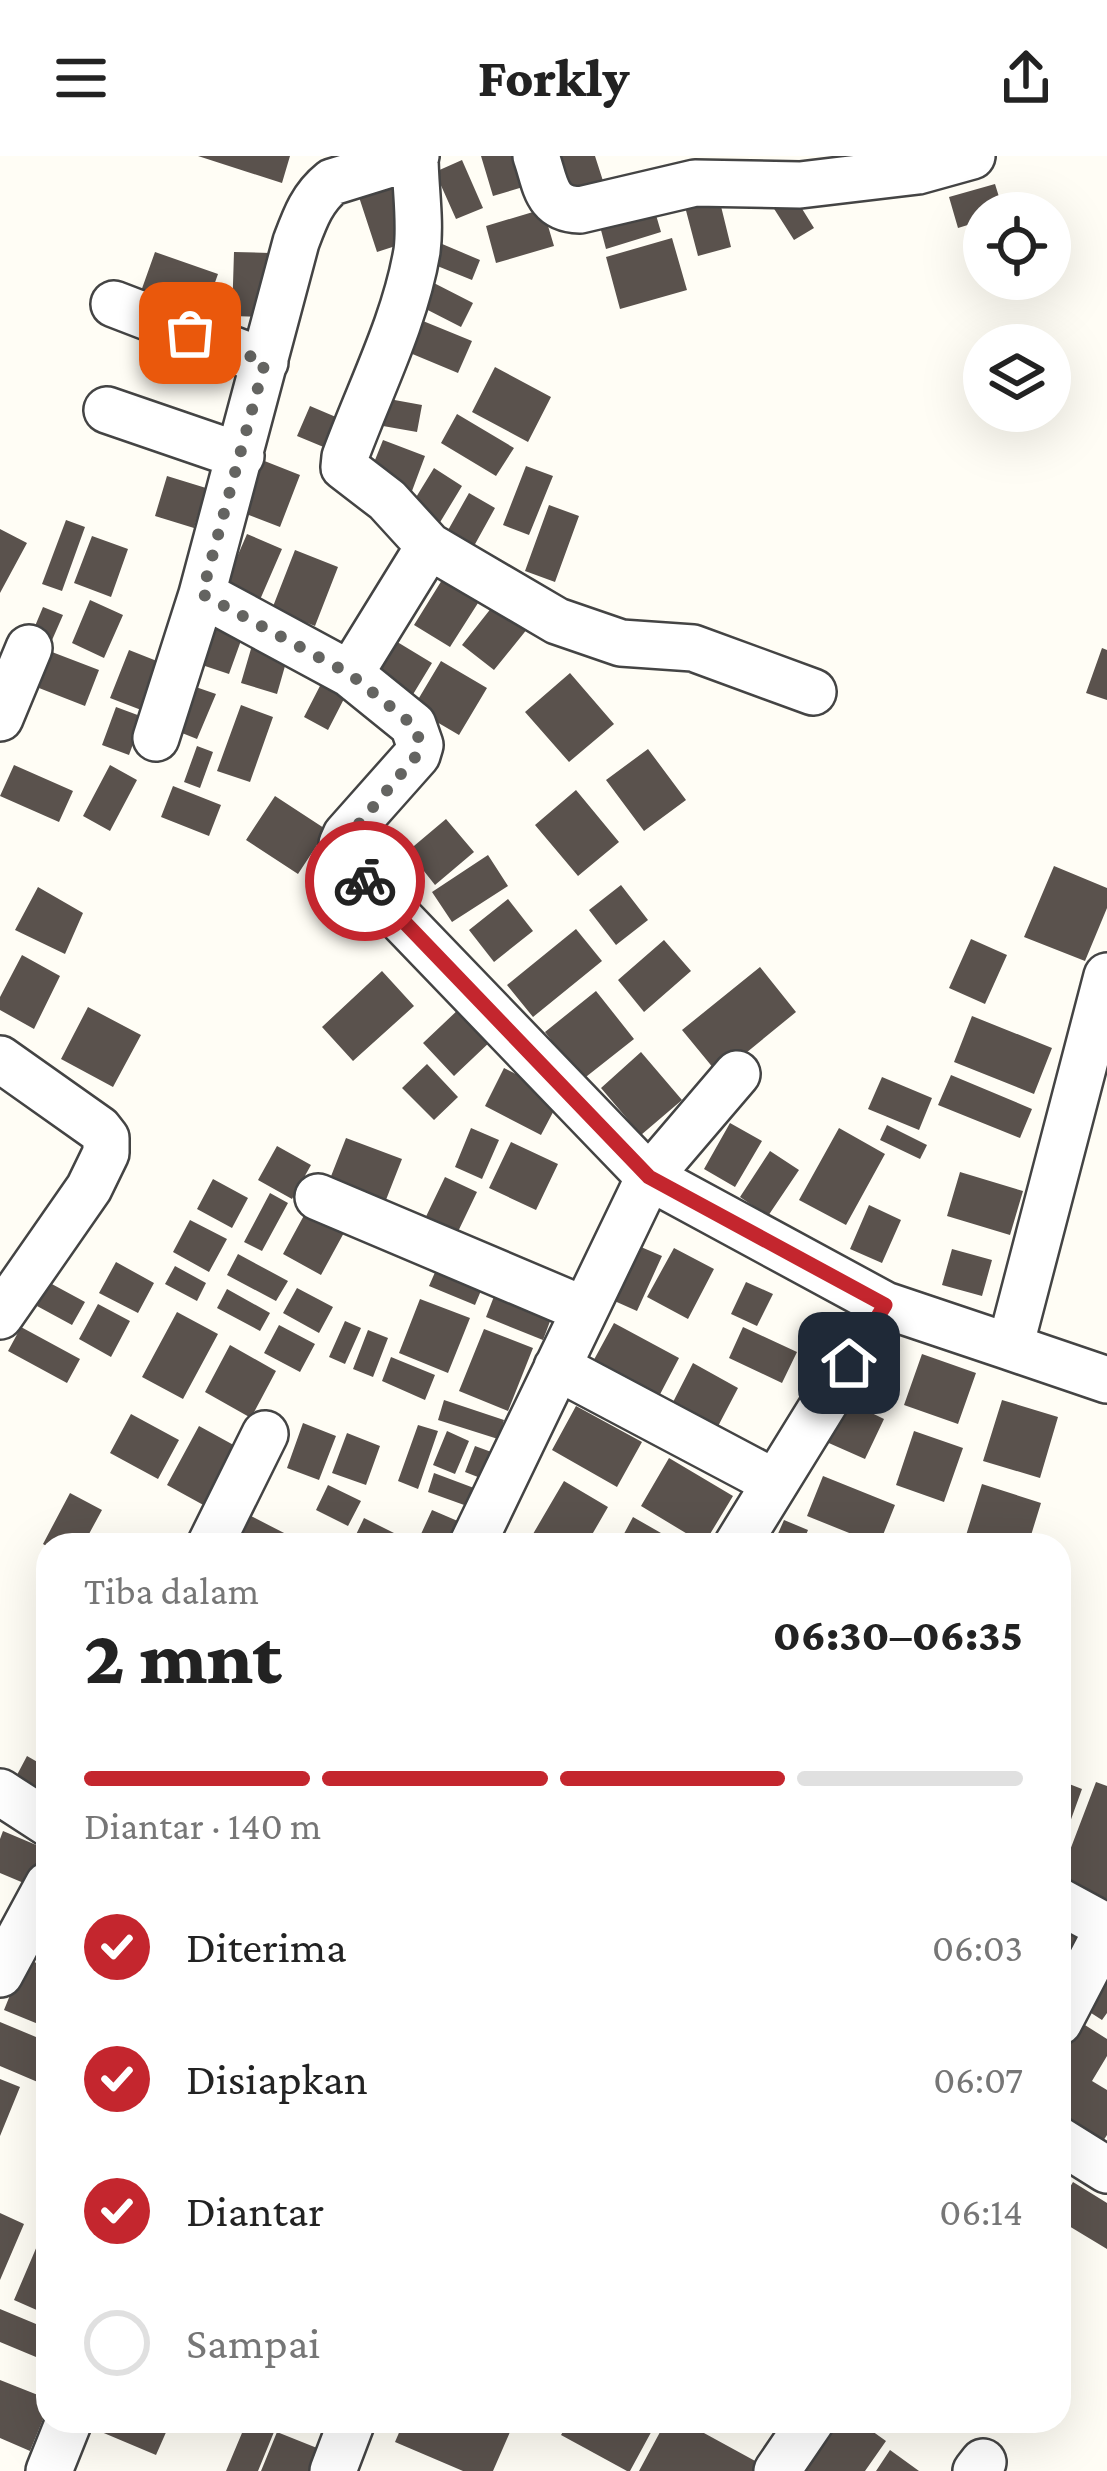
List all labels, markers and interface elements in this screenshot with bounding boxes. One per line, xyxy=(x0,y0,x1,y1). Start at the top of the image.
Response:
icon: menu xyxy=(48,45,114,111)
icon: share xyxy=(993,45,1059,111)
text: Forkly xyxy=(478,48,629,108)
map controls xyxy=(963,192,1071,432)
button: locate xyxy=(963,192,1071,300)
pin xyxy=(139,282,241,384)
icon: bag xyxy=(157,300,223,366)
button: layers xyxy=(963,324,1071,432)
courier xyxy=(305,821,425,941)
icon: bike xyxy=(332,848,398,914)
pin xyxy=(798,1312,900,1414)
icon: home xyxy=(816,1330,882,1396)
text: Tiba dalam xyxy=(84,1569,259,1612)
text: 06:30–06:35 xyxy=(773,1610,1023,1660)
text: 2 mnt xyxy=(84,1613,282,1700)
text: Diantar · 140 m xyxy=(84,1804,321,1847)
icon: check xyxy=(84,1914,150,1980)
text: Diterima xyxy=(186,1922,347,1972)
text: 06:03 xyxy=(932,1926,1023,1969)
icon: check xyxy=(84,2046,150,2112)
text: Disiapkan xyxy=(186,2054,368,2104)
text: 06:07 xyxy=(933,2058,1023,2101)
icon: check xyxy=(84,2178,150,2244)
text: Diantar xyxy=(186,2186,324,2236)
text: 06:14 xyxy=(939,2190,1023,2233)
text: Sampai xyxy=(186,2318,320,2368)

